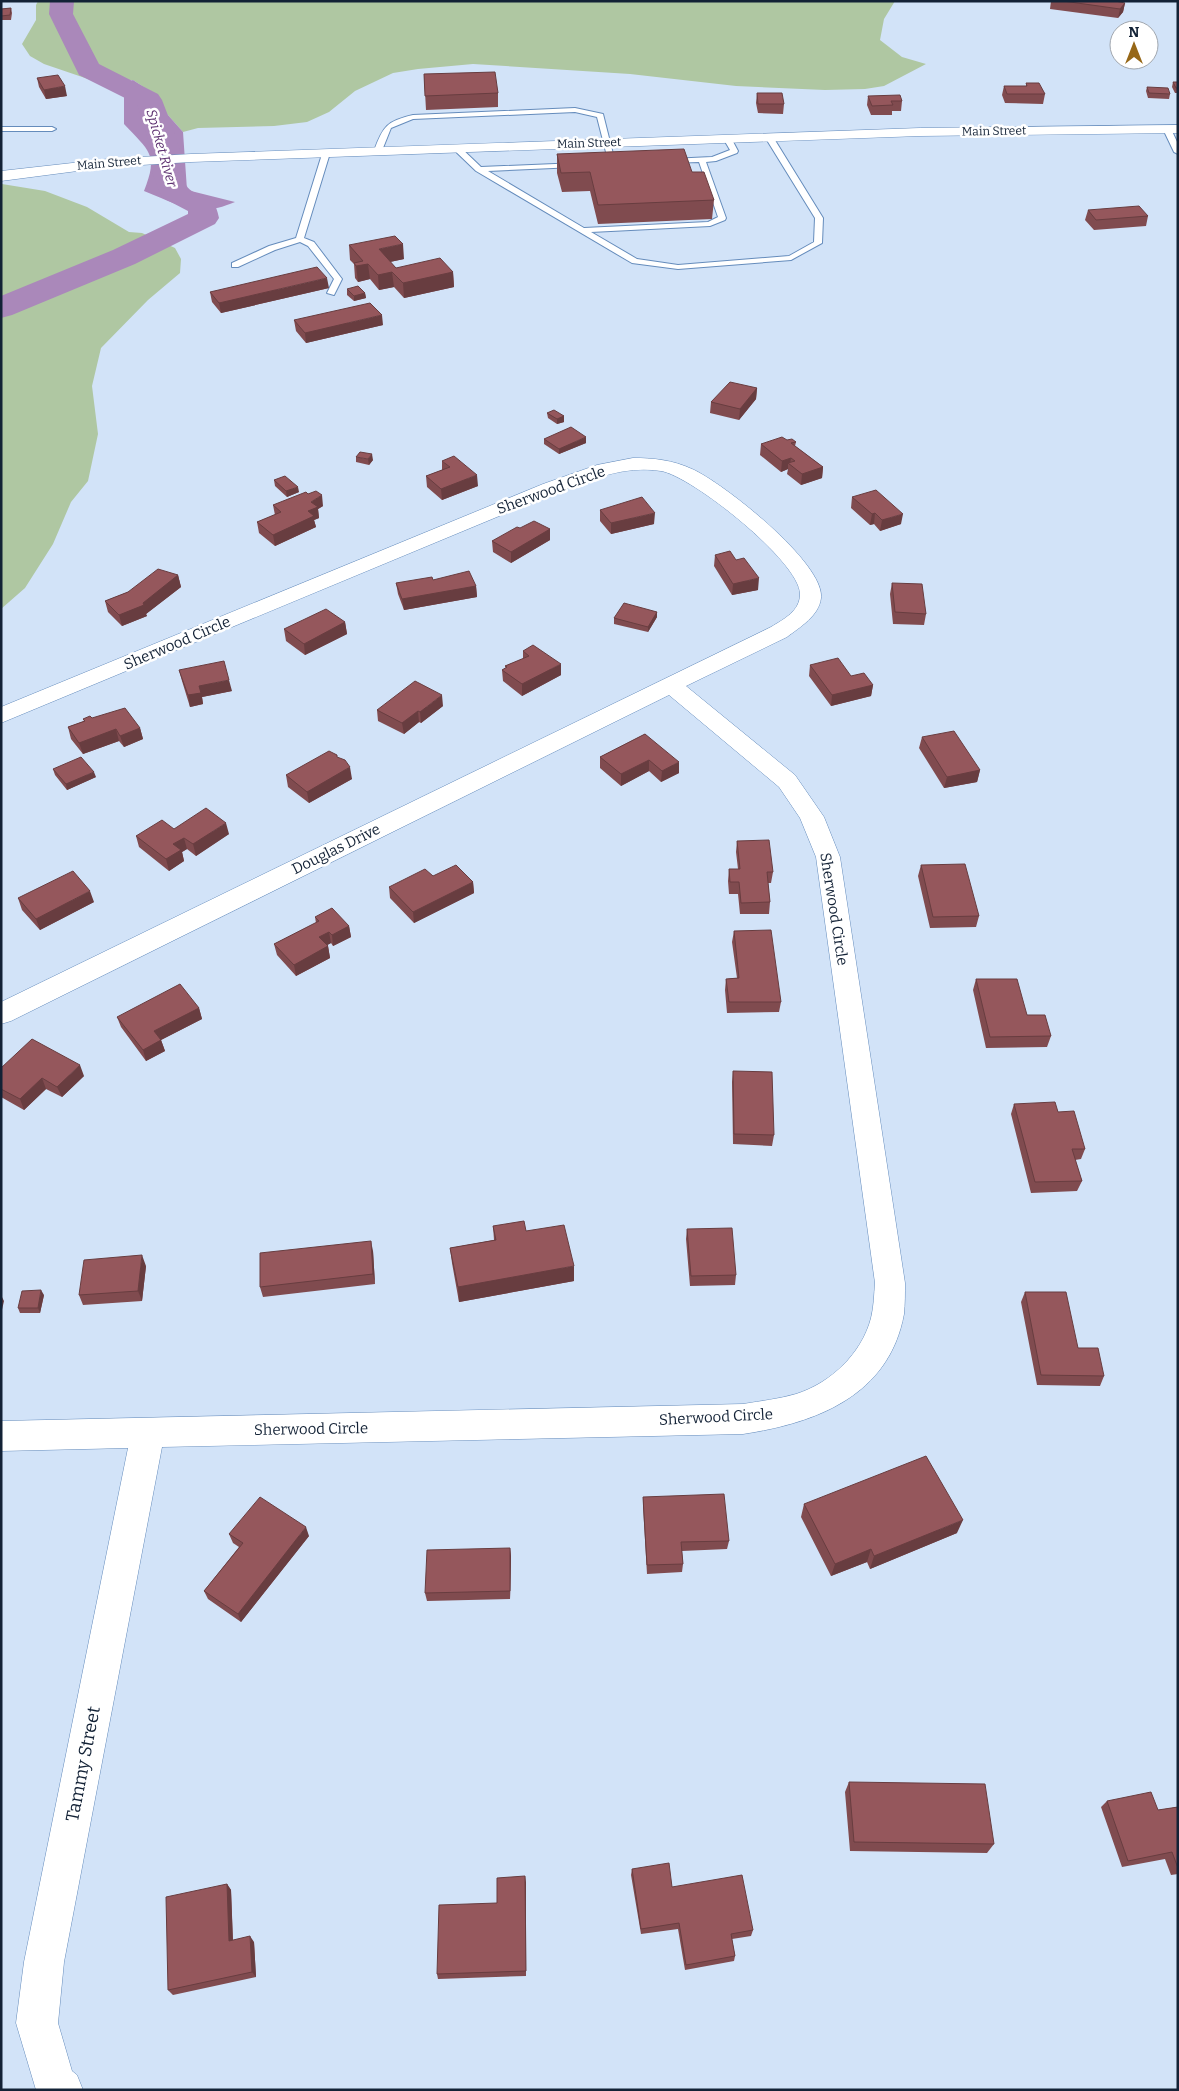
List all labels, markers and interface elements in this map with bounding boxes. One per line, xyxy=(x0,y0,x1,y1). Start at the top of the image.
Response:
north arrow xyxy=(1109,20,1159,70)
text: N xyxy=(1129,24,1140,41)
water label: Spicket River xyxy=(142,107,181,190)
street label: Main Street xyxy=(962,123,1027,139)
street label: Main Street xyxy=(557,135,622,151)
street label: Main Street xyxy=(76,153,142,173)
street label: Sherwood Circle xyxy=(494,462,608,518)
street label: Sherwood Circle xyxy=(121,612,233,674)
street label: Douglas Drive xyxy=(289,820,383,878)
street label: Sherwood Circle xyxy=(816,851,852,967)
street label: Sherwood Circle xyxy=(659,1405,773,1429)
street label: Sherwood Circle xyxy=(254,1419,368,1439)
street label: Tammy Street xyxy=(61,1704,105,1824)

